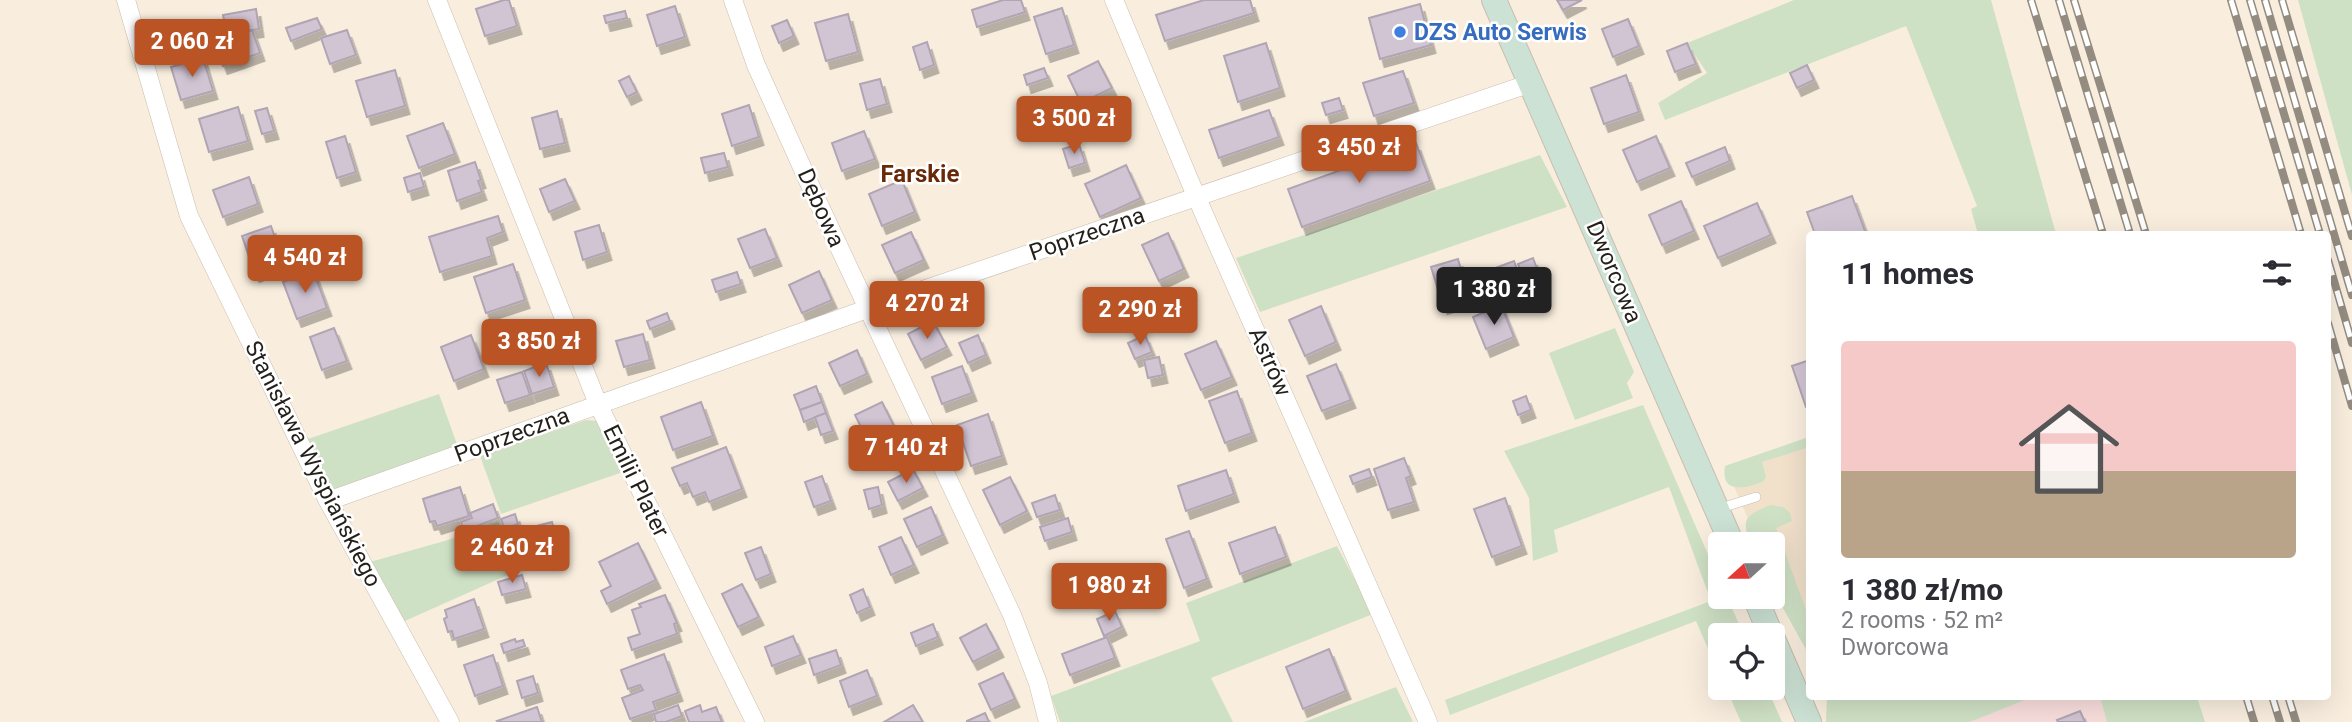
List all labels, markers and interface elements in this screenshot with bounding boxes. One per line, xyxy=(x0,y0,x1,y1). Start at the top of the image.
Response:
place label: DZS Auto Serwis xyxy=(1414,19,1587,46)
pin: 2 060 zł xyxy=(120,20,264,79)
marker: DZS Auto Serwis xyxy=(1392,24,1408,40)
text: 2 060 zł xyxy=(151,28,233,55)
pin: 3 500 zł xyxy=(1002,96,1146,156)
text: 3 500 zł xyxy=(1033,105,1115,132)
pin: 3 450 zł xyxy=(1287,125,1431,185)
text: 3 450 zł xyxy=(1318,134,1400,161)
district label: Farskie xyxy=(881,160,959,188)
street label: Dębowa xyxy=(792,165,850,251)
street label: Poprzeczna xyxy=(1026,202,1148,266)
street label: Dworcowa xyxy=(1580,217,1648,327)
pin: 4 540 zł xyxy=(233,236,377,295)
text: 4 540 zł xyxy=(264,244,346,271)
icon: filters xyxy=(2258,254,2296,292)
text: 11 homes xyxy=(1841,256,1974,291)
pin: 1 380 zł xyxy=(1422,268,1566,327)
text: 1 380 zł xyxy=(1453,276,1535,303)
pin: 4 270 zł xyxy=(855,282,999,341)
pin: 2 290 zł xyxy=(1068,288,1212,347)
text: 4 270 zł xyxy=(886,290,968,317)
text: 2 290 zł xyxy=(1099,296,1181,323)
pin: 3 850 zł xyxy=(467,320,611,379)
street label: Astrów xyxy=(1243,323,1297,401)
text: 3 850 zł xyxy=(498,328,580,355)
street label: Stanisława Wyspiańskiego xyxy=(239,337,387,591)
icon: home xyxy=(2006,386,2132,512)
street label: Poprzeczna xyxy=(451,402,573,468)
street label: Emilii Plater xyxy=(597,421,675,542)
pin: 7 140 zł xyxy=(834,426,978,485)
text: 7 140 zł xyxy=(865,434,947,461)
pin: 2 460 zł xyxy=(440,526,584,585)
north arrow xyxy=(1708,532,1785,609)
map controls xyxy=(1708,532,1785,700)
text: 2 460 zł xyxy=(471,534,553,561)
pin: 1 980 zł xyxy=(1037,564,1181,623)
text: 1 980 zł xyxy=(1068,572,1150,599)
text: 1 380 zł/mo xyxy=(1841,572,2003,607)
text: 2 rooms · 52 m² xyxy=(1841,607,2003,634)
button: locate xyxy=(1708,623,1785,700)
text: Dworcowa xyxy=(1841,634,1949,661)

